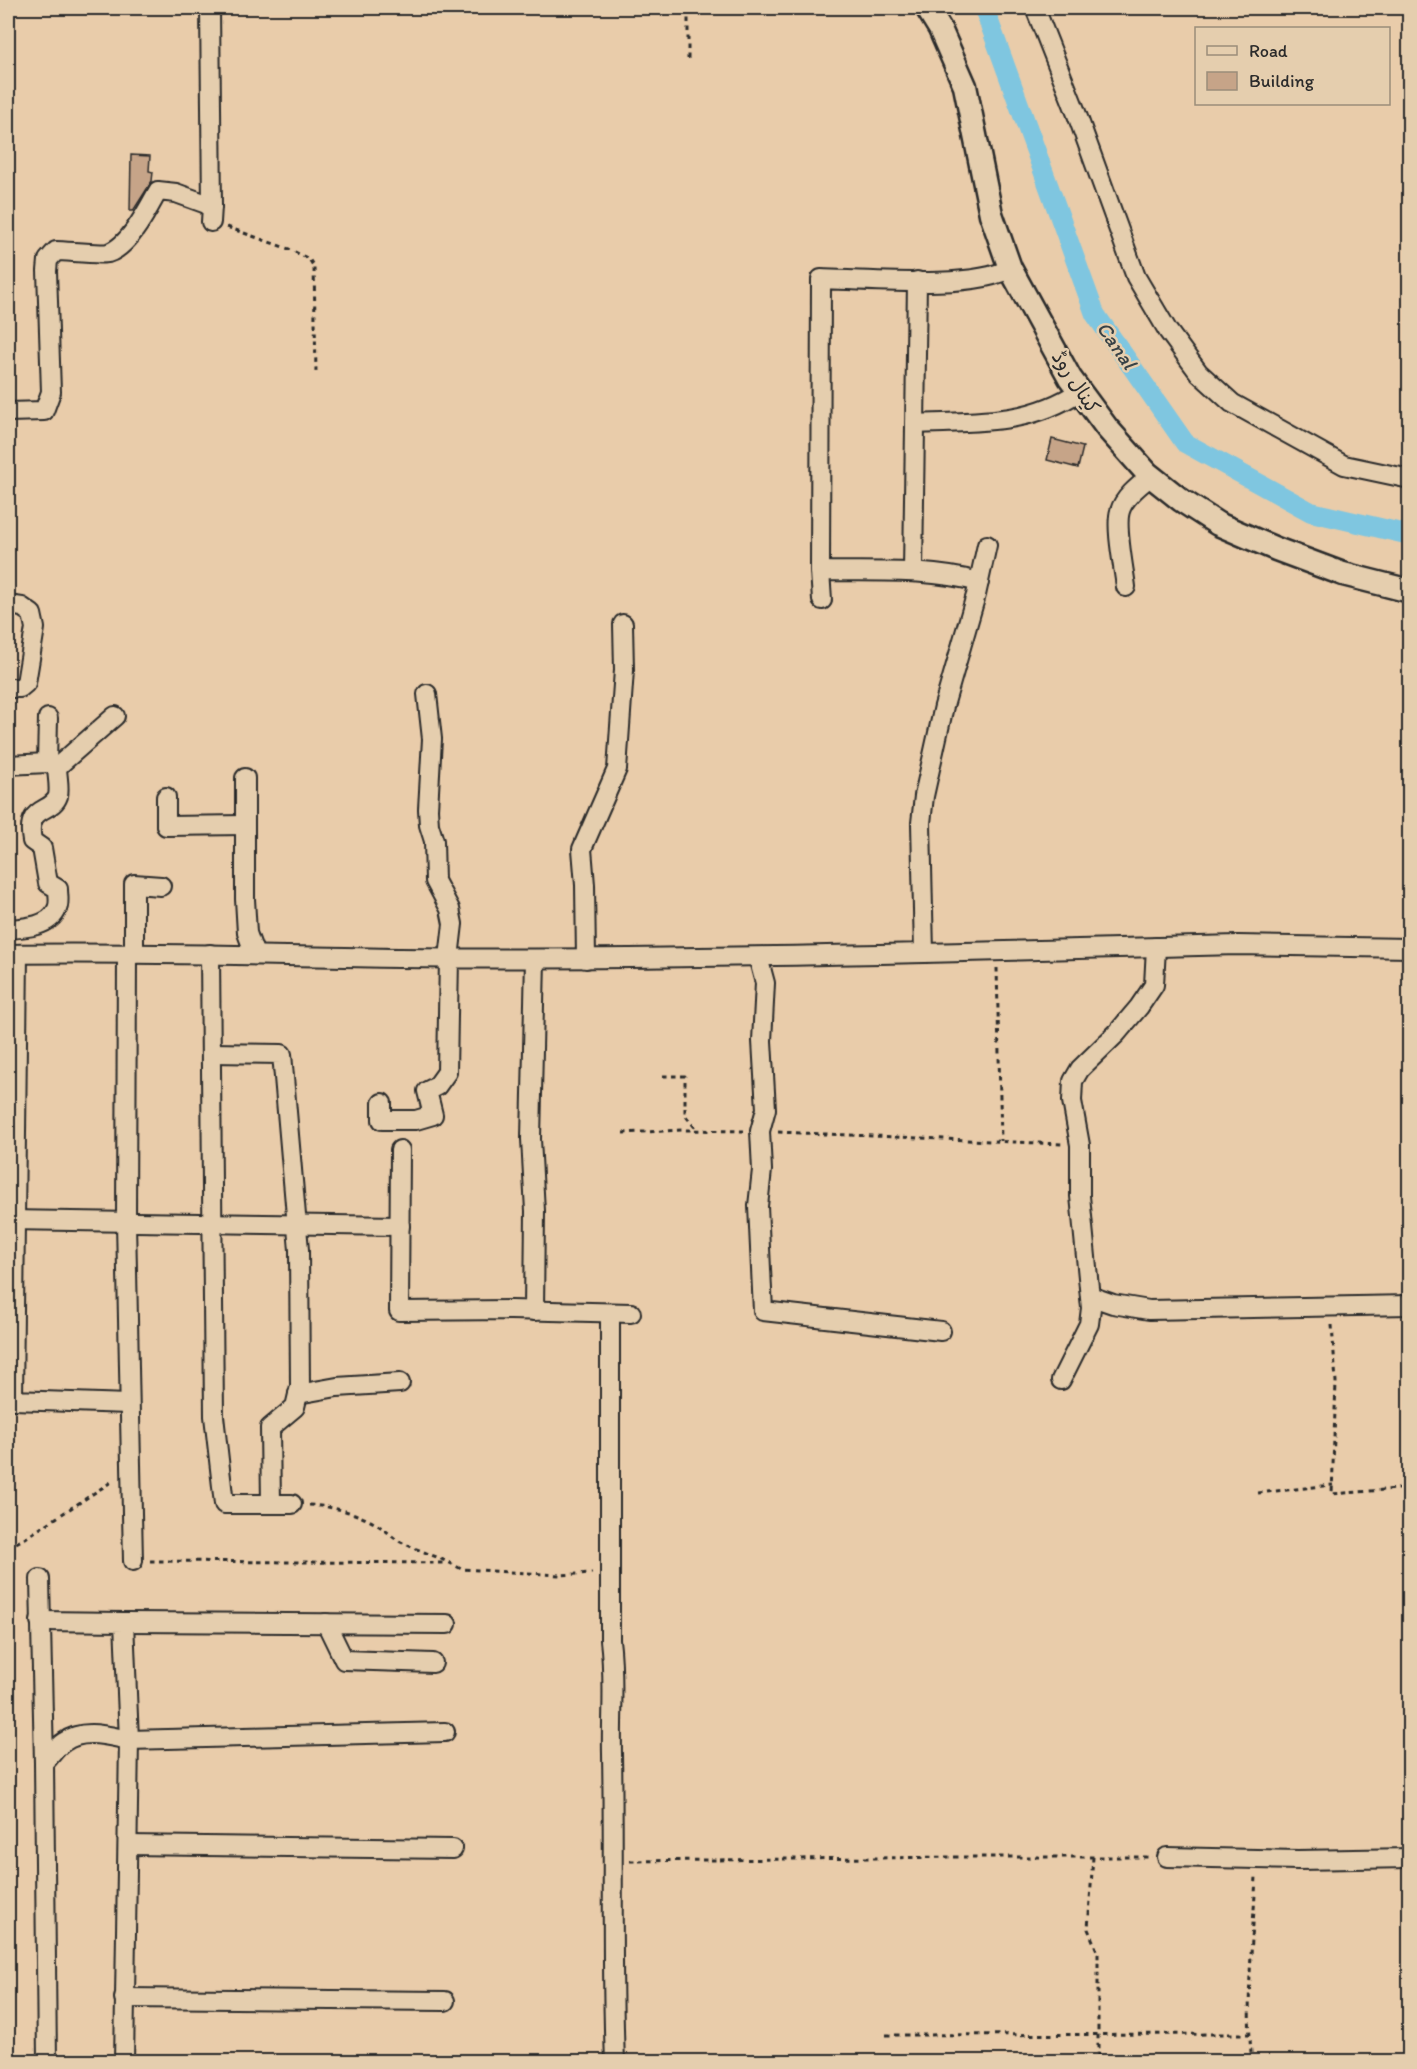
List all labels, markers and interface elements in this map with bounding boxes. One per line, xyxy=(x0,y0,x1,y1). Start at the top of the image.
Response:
legend xyxy=(1195,27,1390,105)
text: Road xyxy=(1249,40,1288,62)
text: Building xyxy=(1249,70,1315,92)
water label: Canal xyxy=(1092,316,1143,375)
street label: کینال روڈ xyxy=(1047,346,1105,418)

